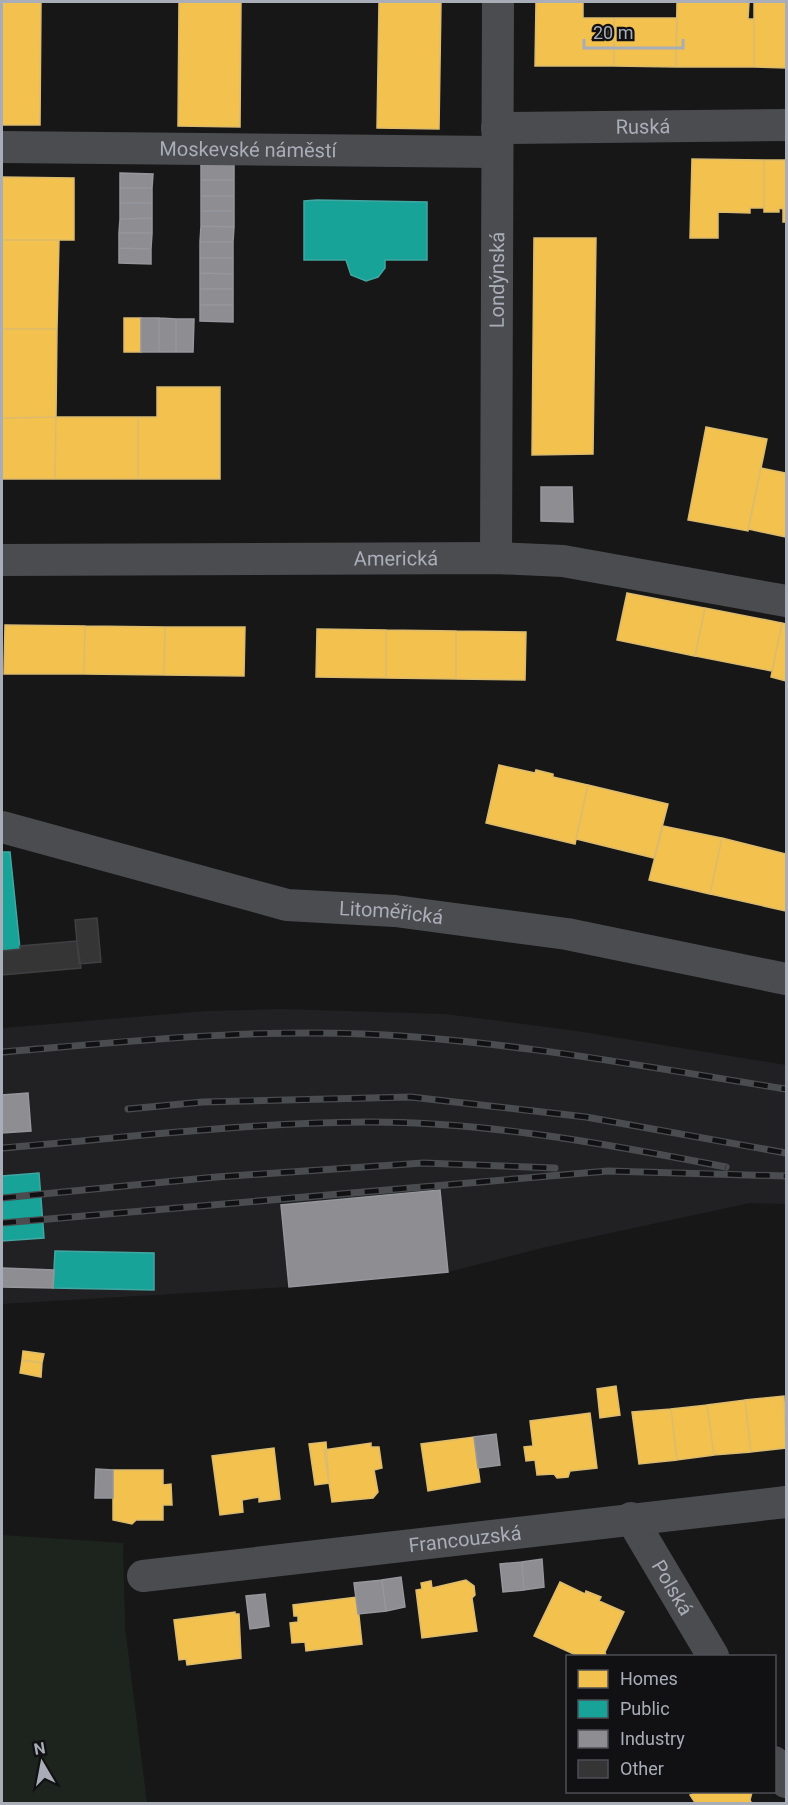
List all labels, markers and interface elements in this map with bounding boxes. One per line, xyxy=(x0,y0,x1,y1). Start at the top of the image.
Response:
scale bar xyxy=(584,12,683,50)
text: 20 m xyxy=(593,22,633,43)
street label: Ruská xyxy=(616,114,670,139)
street label: Moskevské náměstí xyxy=(159,137,338,162)
street label: Londýnská xyxy=(485,232,509,328)
street label: Americká xyxy=(354,546,438,571)
street label: Litoměřická xyxy=(338,896,445,929)
street label: Francouzská xyxy=(407,1521,523,1557)
street label: Polská xyxy=(647,1556,698,1620)
legend xyxy=(566,1655,776,1793)
text: Homes xyxy=(620,1668,678,1689)
text: Public xyxy=(620,1698,670,1719)
text: Industry xyxy=(620,1728,685,1749)
north arrow xyxy=(12,1733,72,1793)
text: N xyxy=(32,1738,47,1759)
text: Other xyxy=(620,1758,664,1779)

